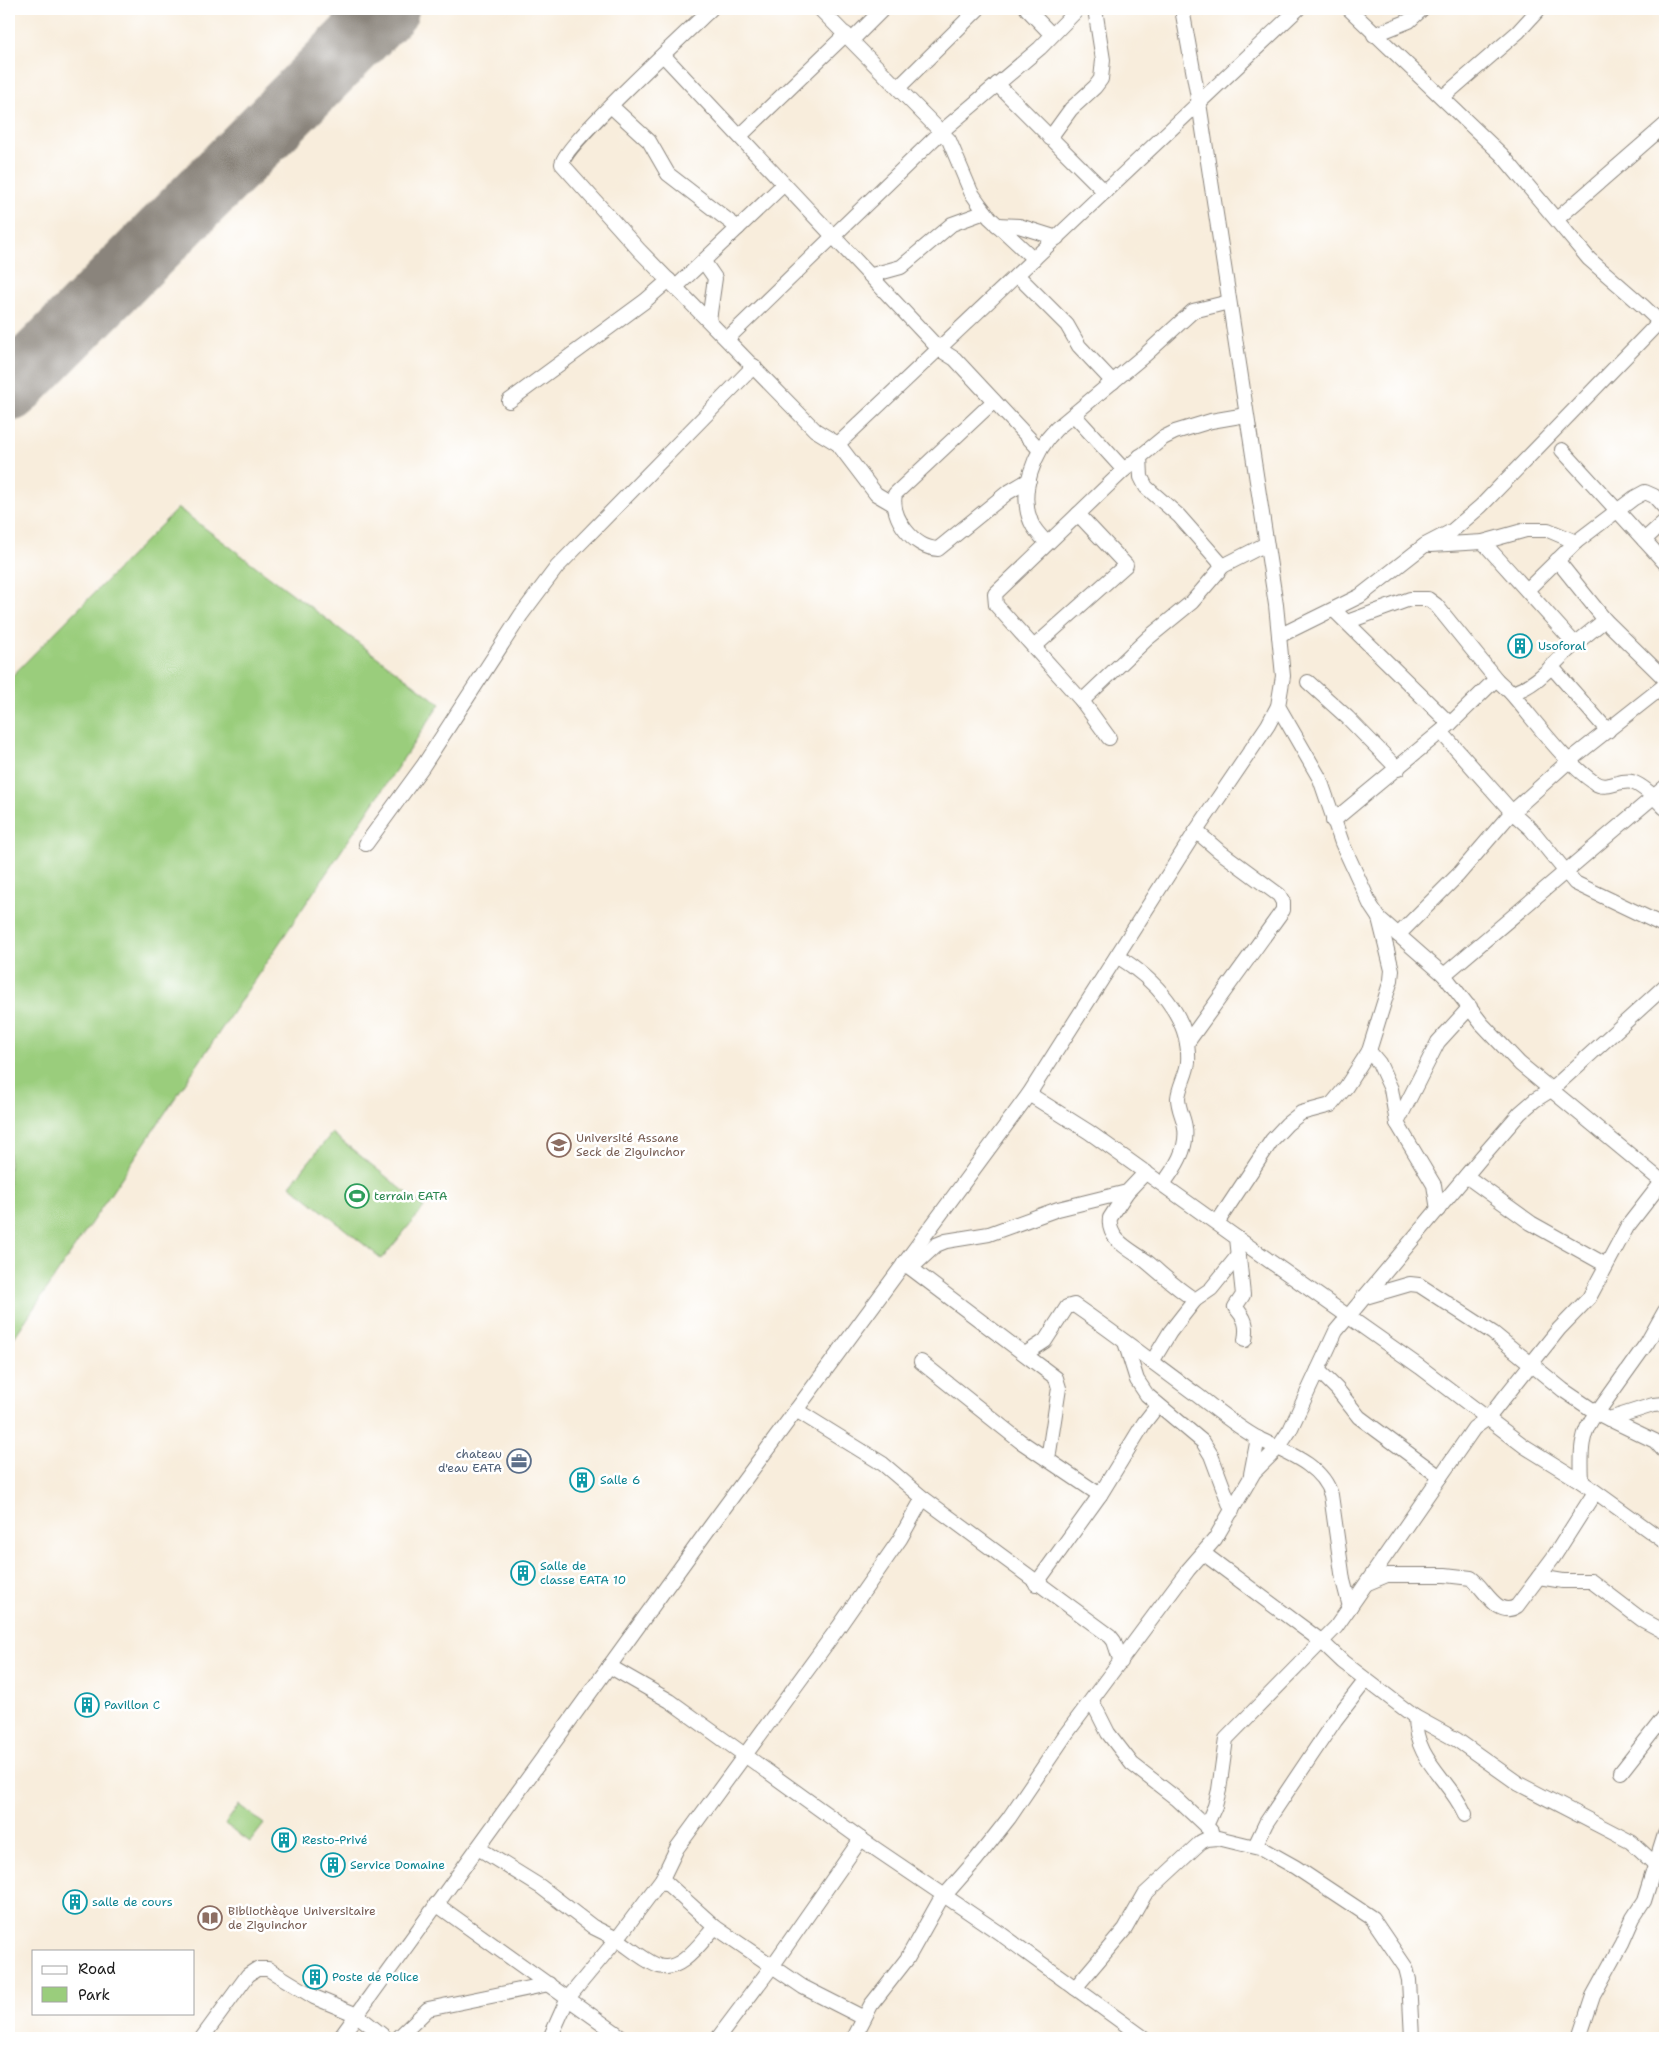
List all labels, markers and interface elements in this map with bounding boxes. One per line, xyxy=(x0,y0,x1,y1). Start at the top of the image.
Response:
building icon: Usoforal xyxy=(1507,633,1533,659)
place label: Usoforal xyxy=(1538,638,1586,654)
place label: Université Assane Seck de Ziguinchor xyxy=(576,1130,686,1160)
school or university icon: Université Assane Seck de Ziguinchor xyxy=(546,1132,572,1158)
sports icon: terrain EATA xyxy=(344,1183,370,1209)
place label: terrain EATA xyxy=(374,1188,448,1204)
place label: chateau d'eau EATA xyxy=(438,1446,502,1476)
office icon: chateau d'eau EATA xyxy=(506,1448,532,1474)
building icon: Salle 6 xyxy=(569,1467,595,1493)
place label: Salle 6 xyxy=(600,1472,640,1488)
place label: Salle de classe EATA 10 xyxy=(540,1558,626,1588)
building icon: Salle de classe EATA 10 xyxy=(510,1560,536,1586)
building icon: Pavillon C xyxy=(74,1692,100,1718)
place label: Pavillon C xyxy=(104,1697,160,1713)
building icon: Resto-Privé xyxy=(271,1827,297,1853)
place label: Resto-Privé xyxy=(302,1832,368,1848)
building icon: Service Domaine xyxy=(320,1852,346,1878)
place label: Service Domaine xyxy=(350,1857,445,1873)
building icon: salle de cours xyxy=(62,1889,88,1915)
place label: salle de cours xyxy=(92,1894,173,1910)
place label: Bibliothèque Universitaire de Ziguinchor xyxy=(228,1903,376,1933)
library icon: Bibliothèque Universitaire de Ziguinchor xyxy=(197,1905,223,1931)
legend xyxy=(32,1950,195,2014)
text: Road xyxy=(78,1959,116,1979)
building icon: Poste de Police xyxy=(302,1964,328,1990)
place label: Poste de Police xyxy=(332,1969,419,1985)
text: Park xyxy=(78,1985,110,2005)

